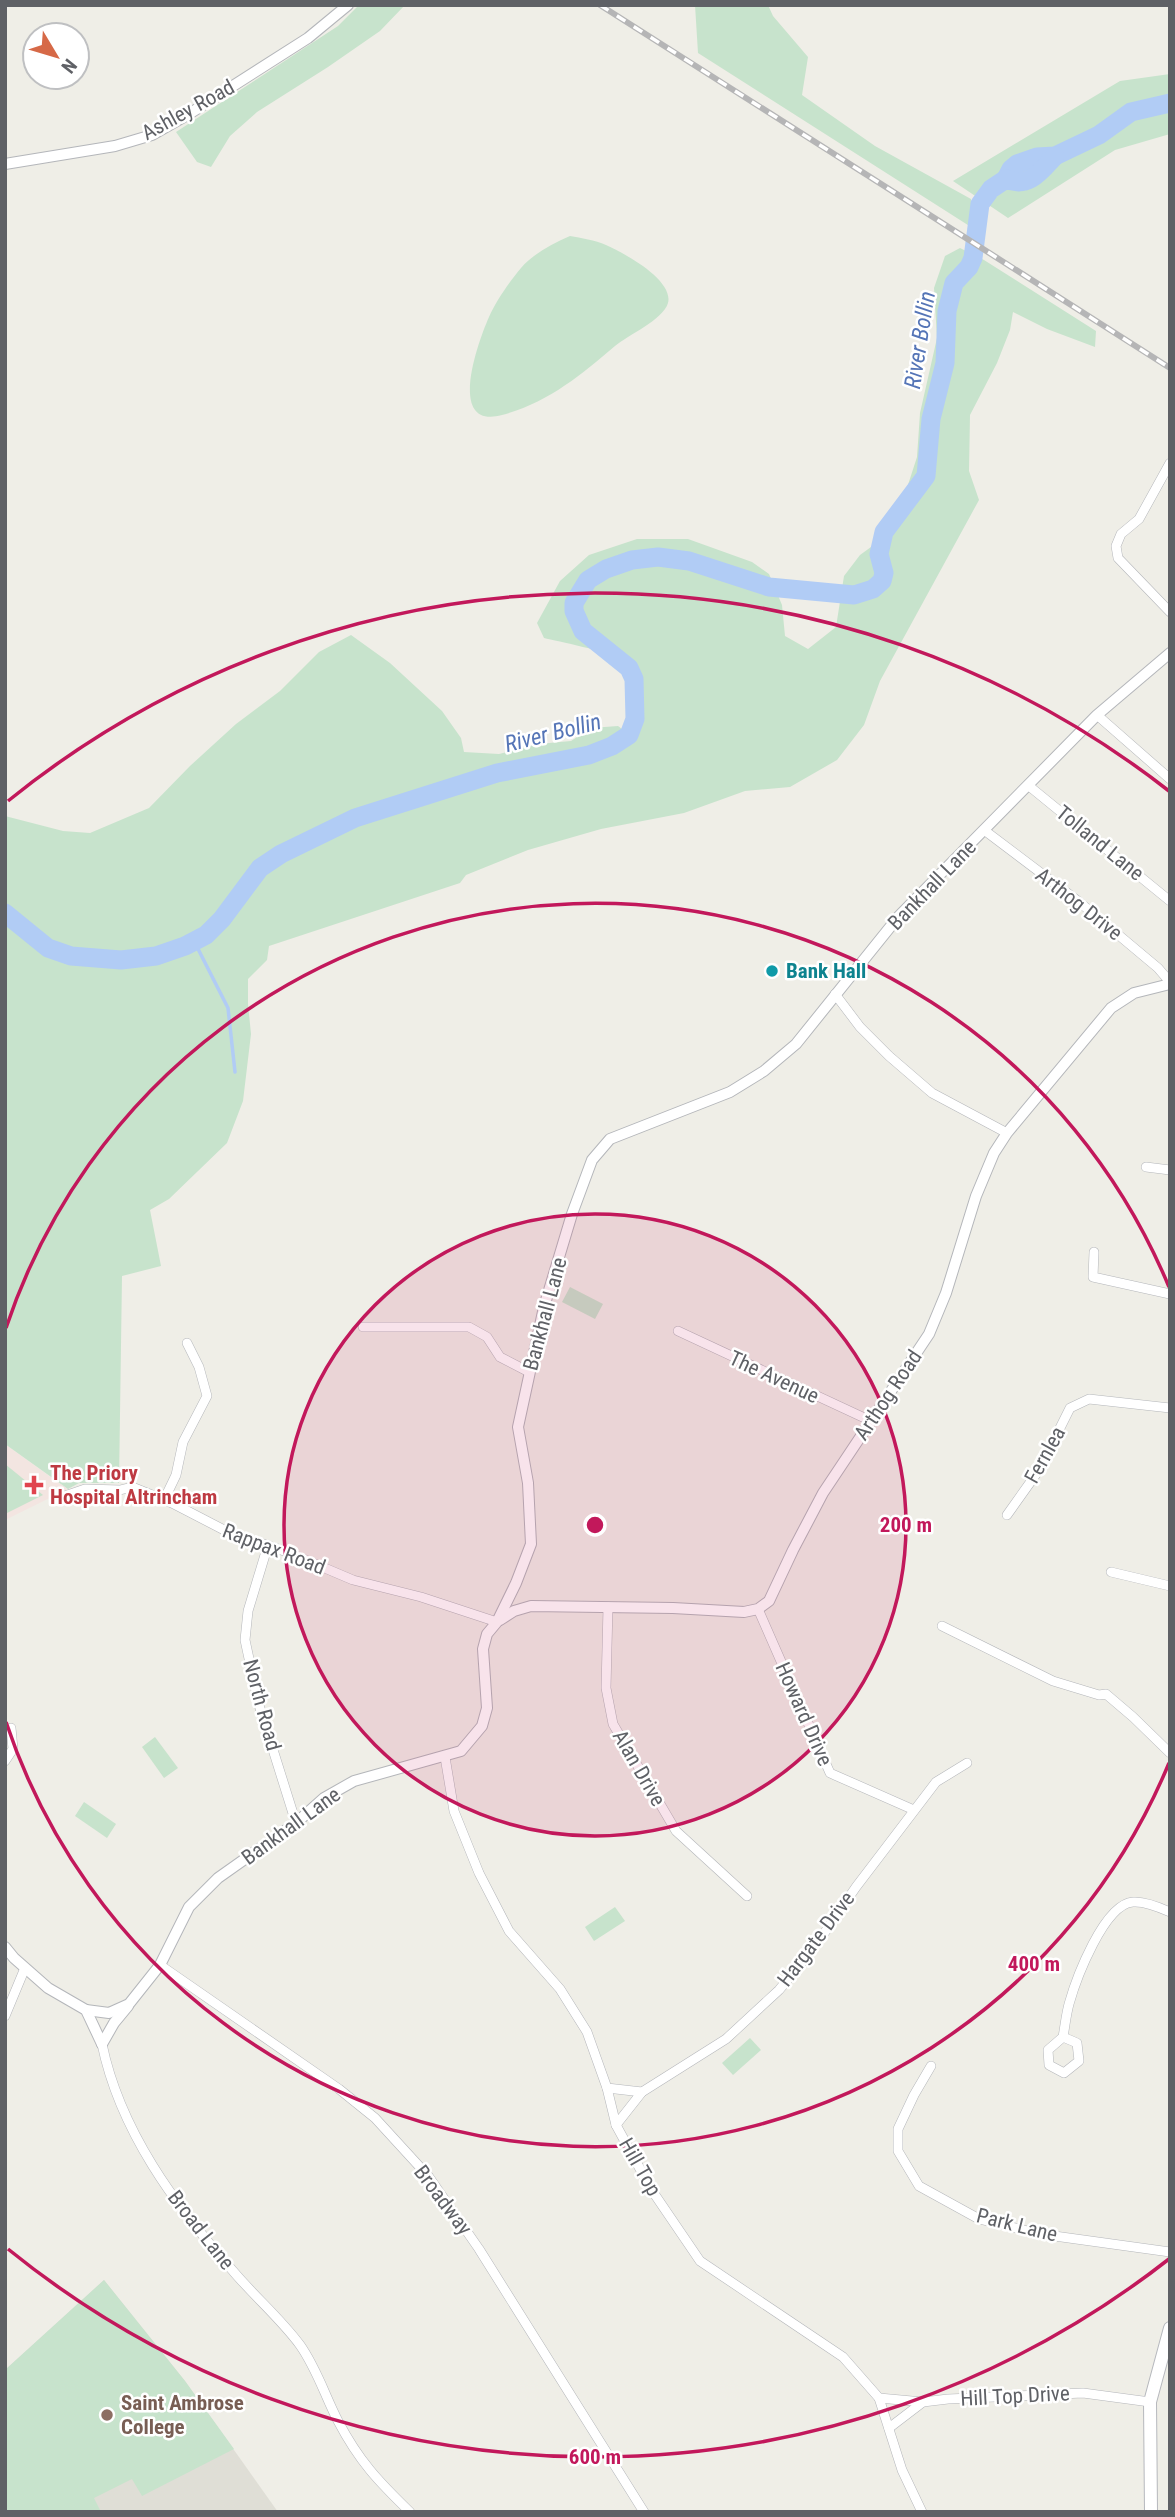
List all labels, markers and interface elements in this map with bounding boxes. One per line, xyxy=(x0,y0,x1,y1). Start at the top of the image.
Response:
north arrow xyxy=(21,21,91,91)
text: N xyxy=(56,54,82,78)
street label: Ashley Road xyxy=(138,75,238,145)
water label: River Bollin xyxy=(899,289,941,391)
water label: River Bollin xyxy=(502,708,604,758)
street label: Tolland Lane xyxy=(1051,800,1149,886)
street label: Bankhall Lane xyxy=(883,835,981,935)
street label: Arthog Drive xyxy=(1031,863,1127,945)
place label: Bank Hall xyxy=(786,959,866,983)
marker: Bank Hall xyxy=(764,963,780,979)
street label: Bankhall Lane xyxy=(518,1255,572,1373)
street label: Arthog Road xyxy=(849,1345,927,1445)
street label: The Avenue xyxy=(725,1346,823,1408)
street label: Fernlea xyxy=(1020,1422,1070,1488)
place label: The Priory Hospital Altrincham xyxy=(50,1461,217,1509)
marker: The Priory Hospital Altrincham xyxy=(24,1475,44,1495)
centre of rings xyxy=(583,1513,607,1537)
text: 200 m xyxy=(880,1513,932,1537)
street label: Rappax Road xyxy=(219,1518,329,1580)
street label: North Road xyxy=(238,1657,286,1753)
street label: Howard Drive xyxy=(771,1659,838,1770)
street label: Alan Drive xyxy=(608,1726,670,1810)
street label: Bankhall Lane xyxy=(237,1782,345,1870)
street label: Hargate Drive xyxy=(773,1887,860,1991)
text: 400 m xyxy=(1008,1952,1060,1976)
street label: Hill Top xyxy=(614,2134,666,2200)
street label: Broadway xyxy=(409,2160,477,2240)
street label: Broad Lane xyxy=(163,2186,239,2274)
street label: Park Lane xyxy=(974,2203,1060,2247)
street label: Hill Top Drive xyxy=(960,2381,1070,2411)
place label: Saint Ambrose College xyxy=(121,2391,244,2439)
marker: Saint Ambrose College xyxy=(99,2407,115,2423)
text: 600 m xyxy=(569,2445,621,2469)

